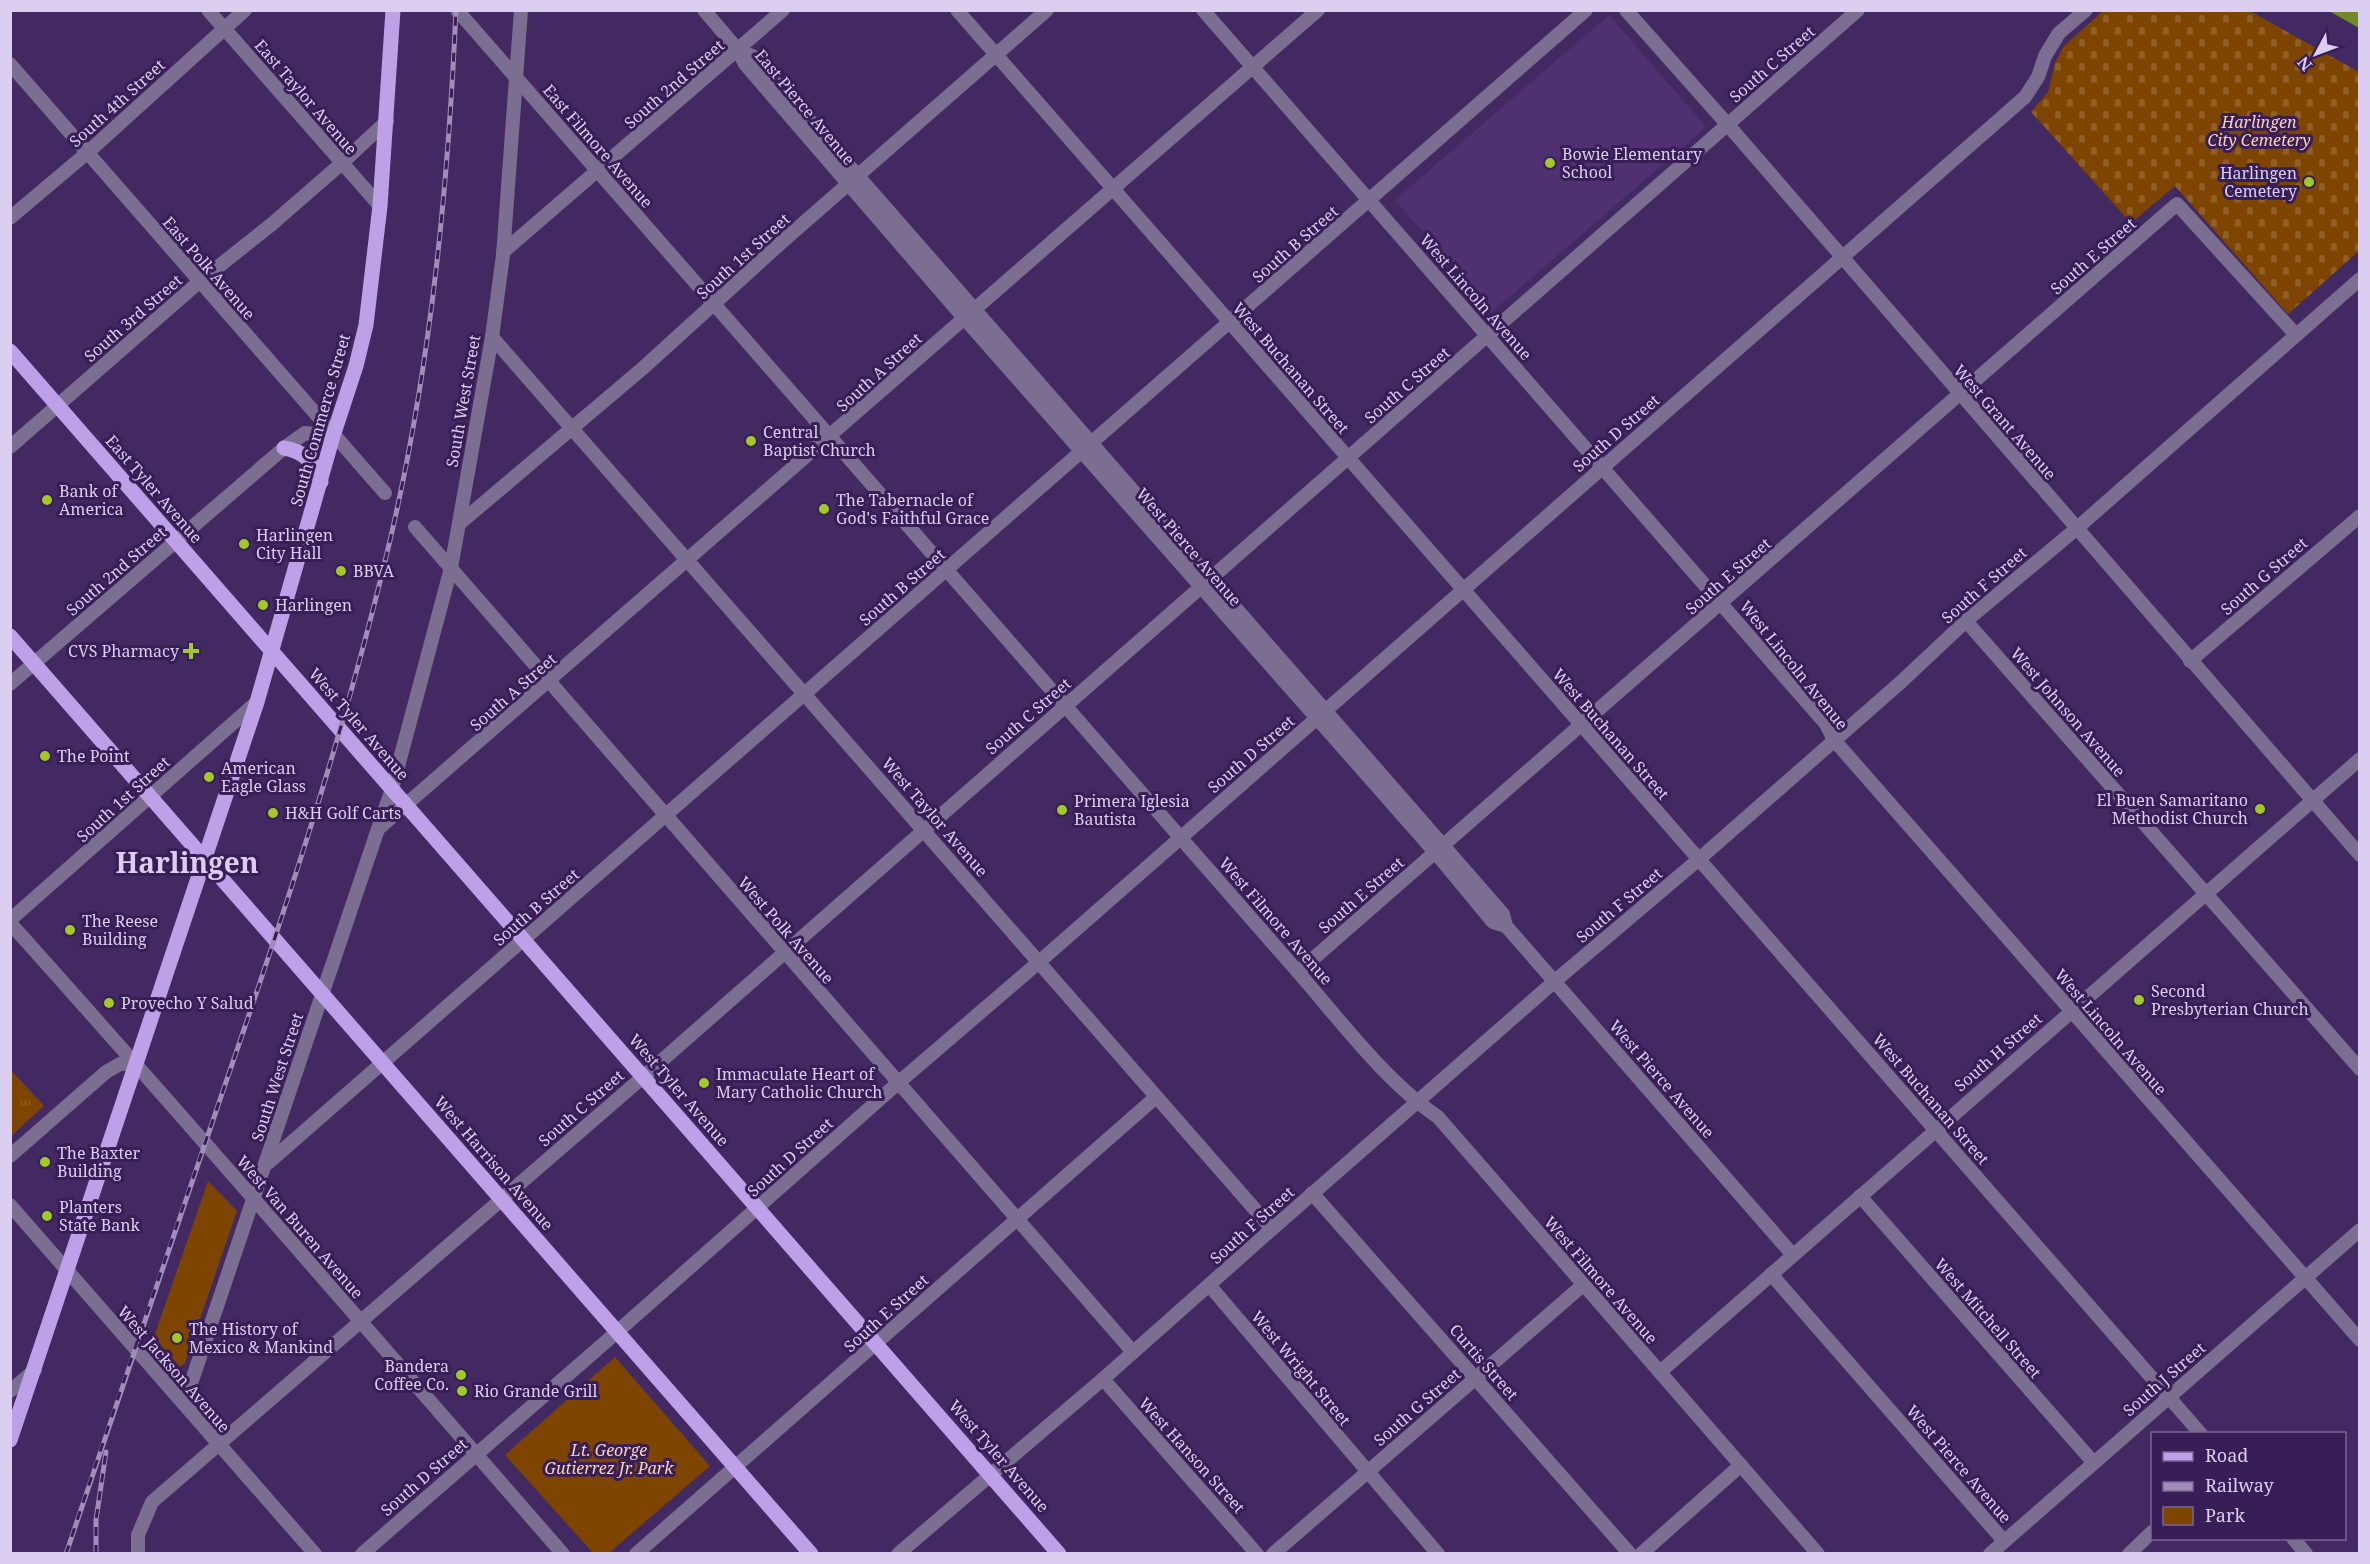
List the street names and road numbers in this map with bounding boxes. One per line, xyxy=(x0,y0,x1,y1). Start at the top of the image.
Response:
street label: South C Street xyxy=(1725,20,1820,107)
street label: South 2nd Street xyxy=(619,34,729,134)
street label: East Taylor Avenue xyxy=(250,35,362,159)
street label: East Pierce Avenue xyxy=(750,45,860,169)
street label: South 4th Street xyxy=(64,54,170,152)
street label: East Filmore Avenue xyxy=(538,79,658,213)
street label: South B Street xyxy=(1247,200,1343,287)
street label: South 1st Street xyxy=(692,208,795,304)
street label: East Polk Avenue xyxy=(158,212,260,324)
street label: South E Street xyxy=(2045,212,2141,299)
street label: West Lincoln Avenue xyxy=(1415,229,1537,365)
street label: South 3rd Street xyxy=(79,269,187,367)
street label: West Buchanan Street xyxy=(1228,298,1354,439)
street label: South A Street xyxy=(831,327,927,416)
street label: South Commerce Street xyxy=(285,331,355,509)
street label: South West Street xyxy=(441,333,486,469)
street label: South C Street xyxy=(1360,341,1455,428)
street label: West Grant Avenue xyxy=(1949,360,2061,484)
street label: South D Street xyxy=(1568,389,1664,477)
street label: East Tyler Avenue xyxy=(101,430,207,548)
street label: West Pierce Avenue xyxy=(1131,483,1247,611)
street label: South 2nd Street xyxy=(61,521,171,621)
street label: South E Street xyxy=(1680,532,1776,619)
street label: South G Street xyxy=(2216,532,2312,620)
street label: South F Street xyxy=(1937,542,2032,628)
street label: South B Street xyxy=(854,543,950,630)
street label: West Lincoln Avenue xyxy=(1735,596,1853,734)
street label: West Johnson Avenue xyxy=(2006,643,2130,781)
street label: South A Street xyxy=(465,648,561,736)
street label: West Tyler Avenue xyxy=(304,663,414,785)
street label: West Buchanan Street xyxy=(1548,664,1674,805)
street label: South C Street xyxy=(981,672,1076,759)
street label: South D Street xyxy=(1203,710,1299,798)
street label: South 1st Street xyxy=(72,751,175,847)
street label: West Taylor Avenue xyxy=(877,753,993,881)
street label: South E Street xyxy=(1313,851,1409,938)
street label: West Filmore Avenue xyxy=(1214,852,1338,990)
street label: South F Street xyxy=(1571,862,1667,948)
street label: South B Street xyxy=(488,863,584,950)
street label: West Polk Avenue xyxy=(733,871,839,989)
street label: West Lincoln Avenue xyxy=(2050,964,2172,1100)
street label: South H Street xyxy=(1949,1008,2047,1096)
street label: South West Street xyxy=(246,1010,308,1144)
street label: West Pierce Avenue xyxy=(1604,1015,1720,1143)
street label: West Tyler Avenue xyxy=(624,1029,734,1151)
street label: West Buchanan Street xyxy=(1868,1029,1994,1170)
street label: South C Street xyxy=(534,1064,629,1151)
street label: West Harrison Avenue xyxy=(429,1091,559,1235)
street label: South D Street xyxy=(742,1112,838,1201)
street label: West Van Buren Avenue xyxy=(232,1151,368,1303)
street label: South F Street xyxy=(1205,1181,1299,1269)
street label: West Filmore Avenue xyxy=(1539,1211,1663,1349)
street label: West Mitchell Street xyxy=(1930,1253,2047,1383)
street label: South E Street xyxy=(839,1269,933,1357)
street label: West Jackson Avenue xyxy=(113,1301,235,1437)
street label: West Wright Street xyxy=(1246,1306,1356,1430)
street label: Curtis Street xyxy=(1445,1319,1523,1405)
street label: South J Street xyxy=(2118,1337,2210,1421)
street label: South G Street xyxy=(1369,1363,1465,1451)
street label: West Hanson Street xyxy=(1134,1392,1250,1518)
street label: West Tyler Avenue xyxy=(944,1395,1054,1517)
street label: West Pierce Avenue xyxy=(1901,1400,2017,1528)
street label: South D Street xyxy=(376,1433,472,1521)

